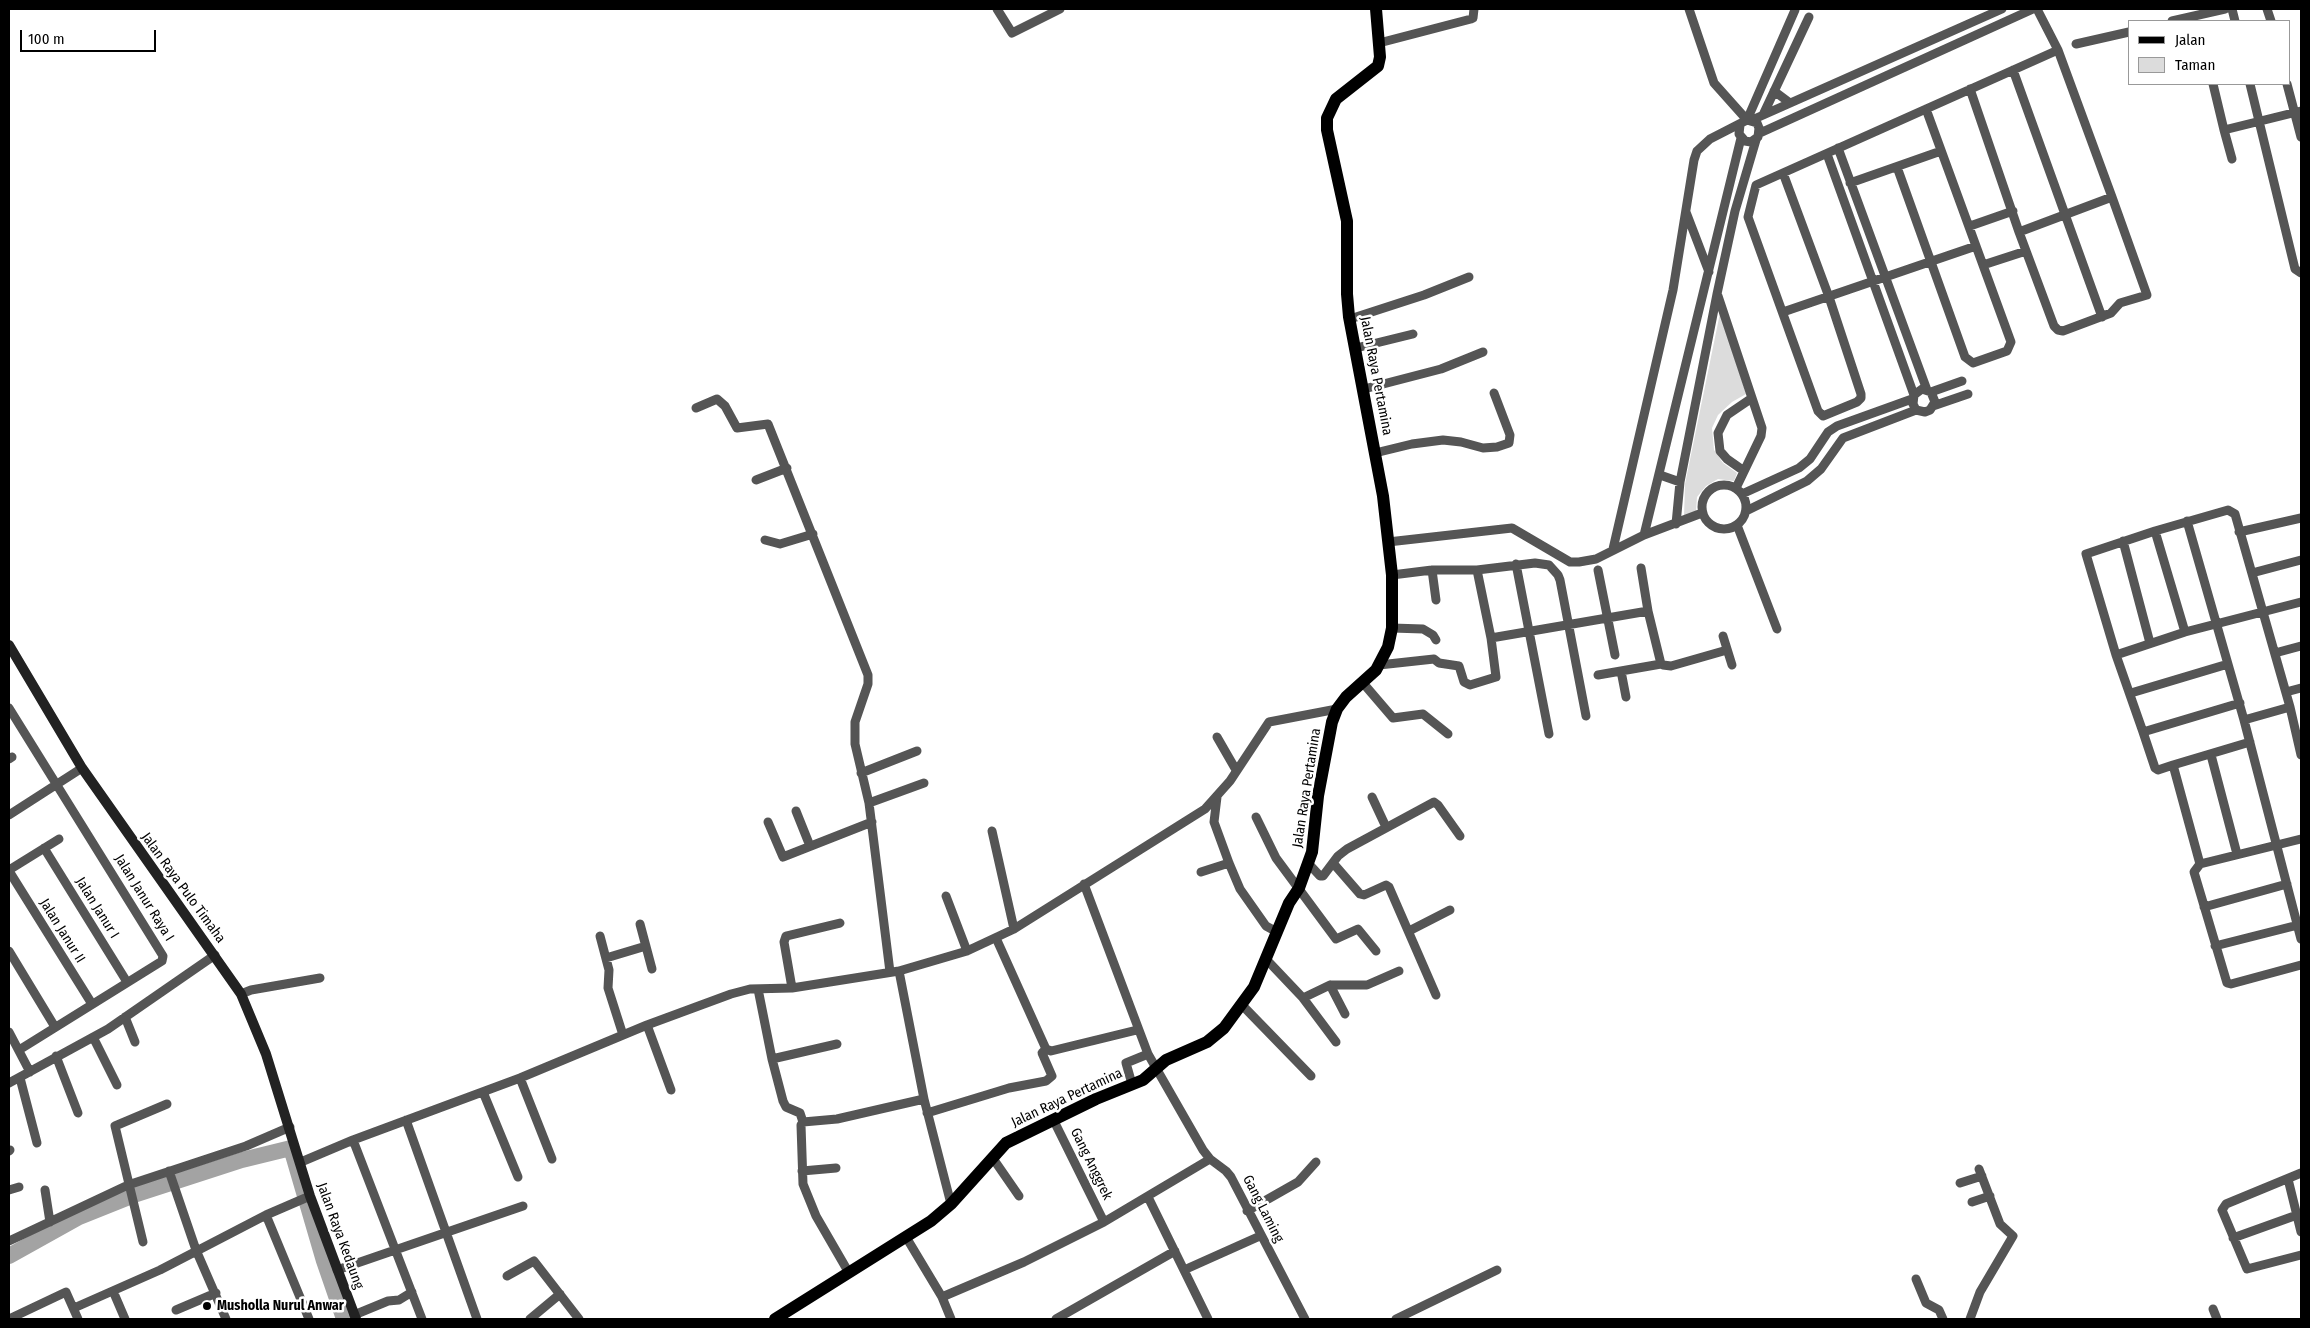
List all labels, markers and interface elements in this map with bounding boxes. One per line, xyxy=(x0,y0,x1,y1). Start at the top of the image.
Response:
scale bar xyxy=(22,20,159,52)
legend xyxy=(2128,20,2290,85)
text: 100 m xyxy=(28,30,65,48)
text: Jalan xyxy=(2175,31,2205,49)
text: Taman xyxy=(2175,56,2215,74)
street label: Jalan Raya Pertamina xyxy=(1356,315,1396,437)
street label: Jalan Raya Pertamina xyxy=(1289,727,1325,849)
street label: Jalan Raya Pulo Timaha xyxy=(137,829,229,947)
street label: Jalan Janur Raya I xyxy=(111,851,177,945)
street label: Jalan Janur I xyxy=(72,874,122,942)
street label: Jalan Janur II xyxy=(36,896,88,966)
street label: Jalan Raya Pertamina xyxy=(1009,1065,1125,1131)
street label: Gang Anggrek xyxy=(1066,1125,1116,1203)
street label: Gang Laming xyxy=(1239,1173,1287,1245)
street label: Jalan Raya Kedaung xyxy=(313,1181,367,1291)
place label: Musholla Nurul Anwar xyxy=(217,1298,344,1314)
marker: Musholla Nurul Anwar xyxy=(201,1300,213,1312)

